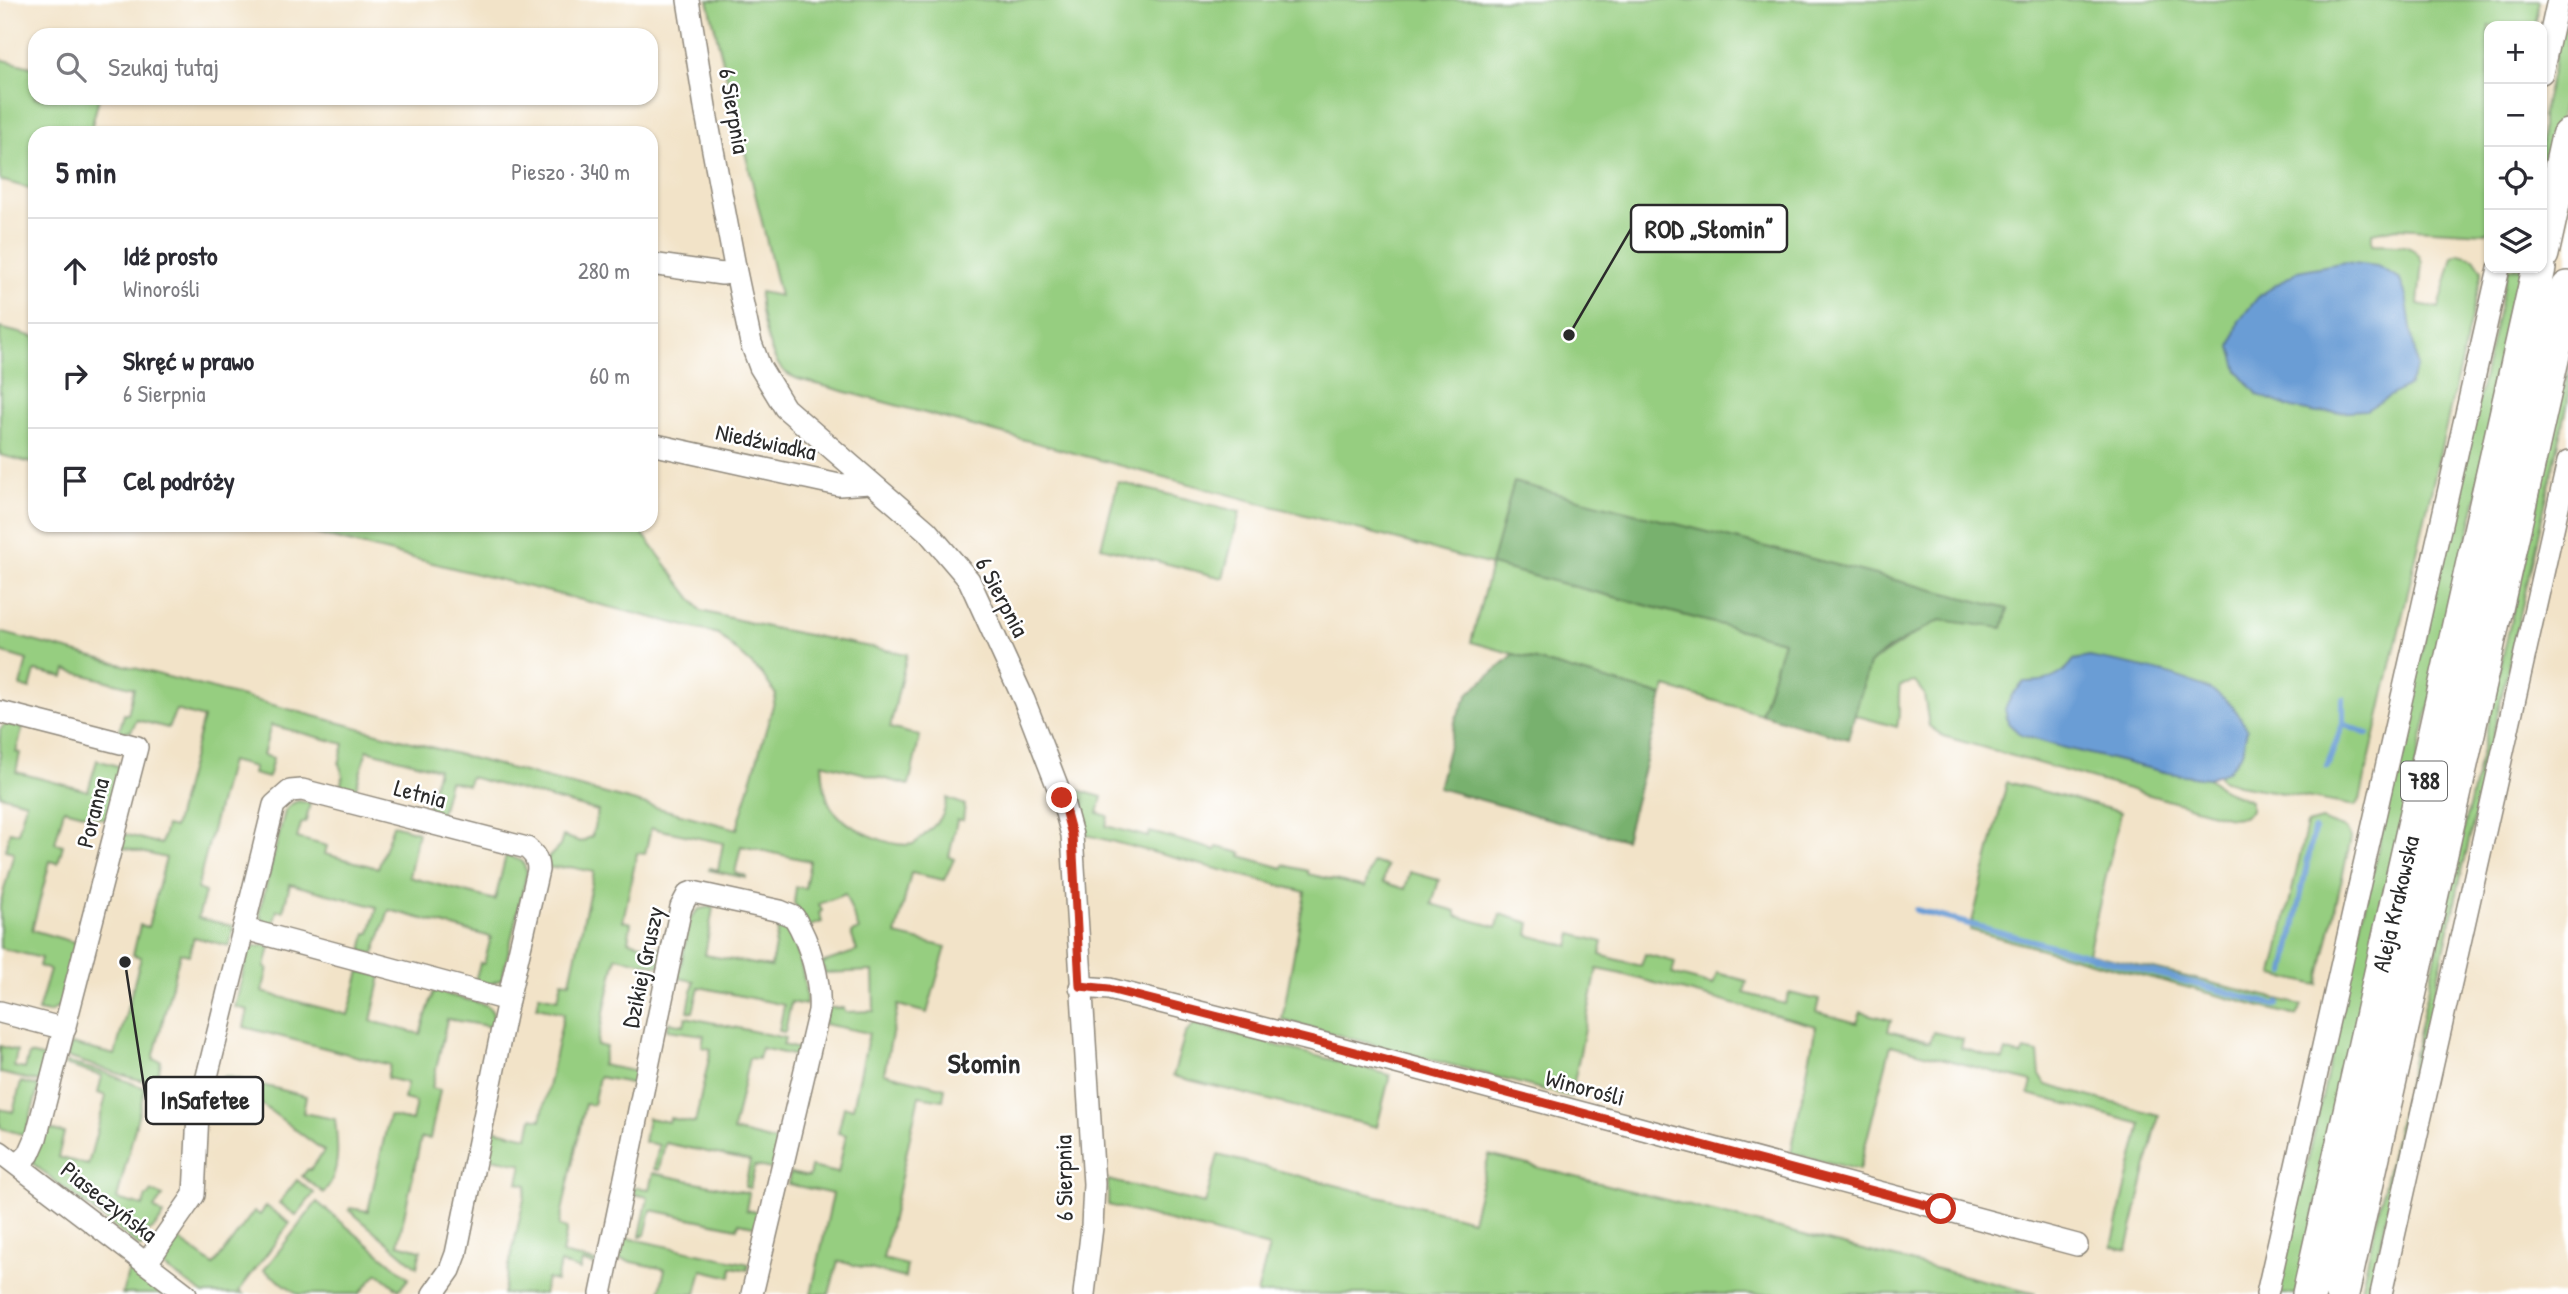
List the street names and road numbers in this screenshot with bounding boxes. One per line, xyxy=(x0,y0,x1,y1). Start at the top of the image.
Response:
street label: 6 Sierpnia xyxy=(712,66,758,156)
street label: Niedźwiadka xyxy=(713,415,819,467)
street label: 6 Sierpnia xyxy=(969,551,1037,642)
road number: 788 xyxy=(2401,762,2447,800)
street label: Letnia xyxy=(391,771,450,815)
street label: Poranna xyxy=(68,774,116,851)
street label: Aleja Krakowska xyxy=(2364,833,2426,975)
street label: Dzikiej Gruszy xyxy=(614,903,670,1030)
street label: Winorośli xyxy=(1542,1061,1628,1113)
street label: 6 Sierpnia xyxy=(1046,1135,1080,1221)
street label: Piaseczyńska xyxy=(55,1153,165,1249)

